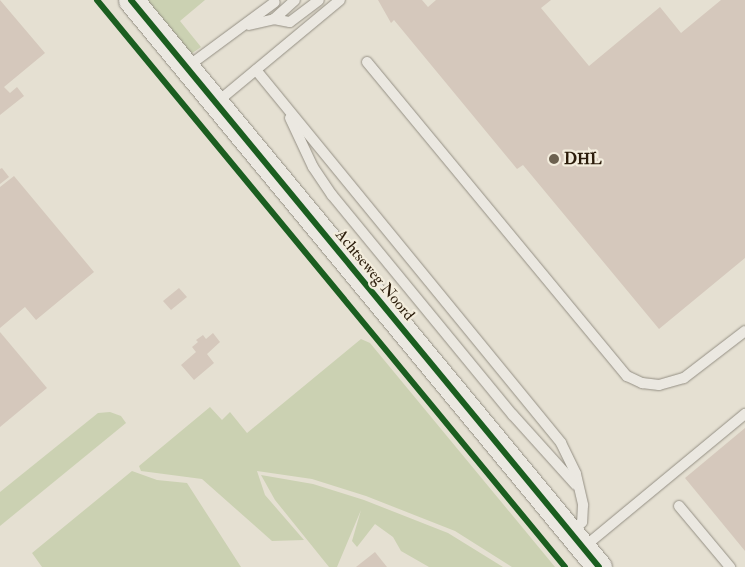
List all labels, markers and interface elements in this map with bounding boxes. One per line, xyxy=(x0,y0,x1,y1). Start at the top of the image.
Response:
place label: DHL xyxy=(564,149,602,169)
marker: DHL xyxy=(548,153,560,165)
street label: Achtseweg Noord xyxy=(331,226,419,324)

